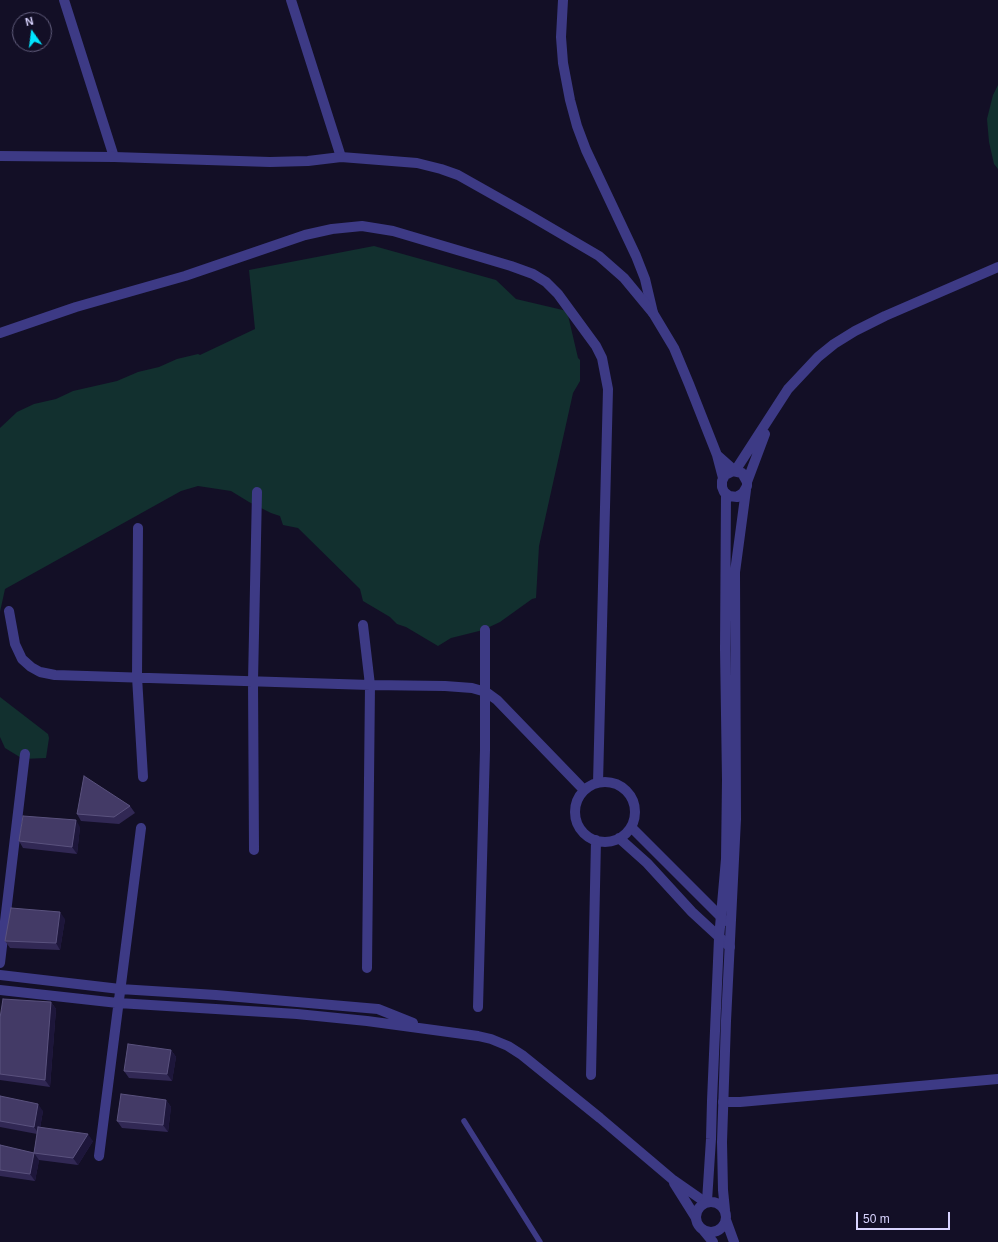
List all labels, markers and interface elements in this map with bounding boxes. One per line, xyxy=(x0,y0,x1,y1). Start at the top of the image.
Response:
north arrow xyxy=(12,12,52,52)
text: N xyxy=(24,15,35,28)
scale bar xyxy=(858,1204,952,1230)
text: 50 m xyxy=(863,1212,890,1226)

